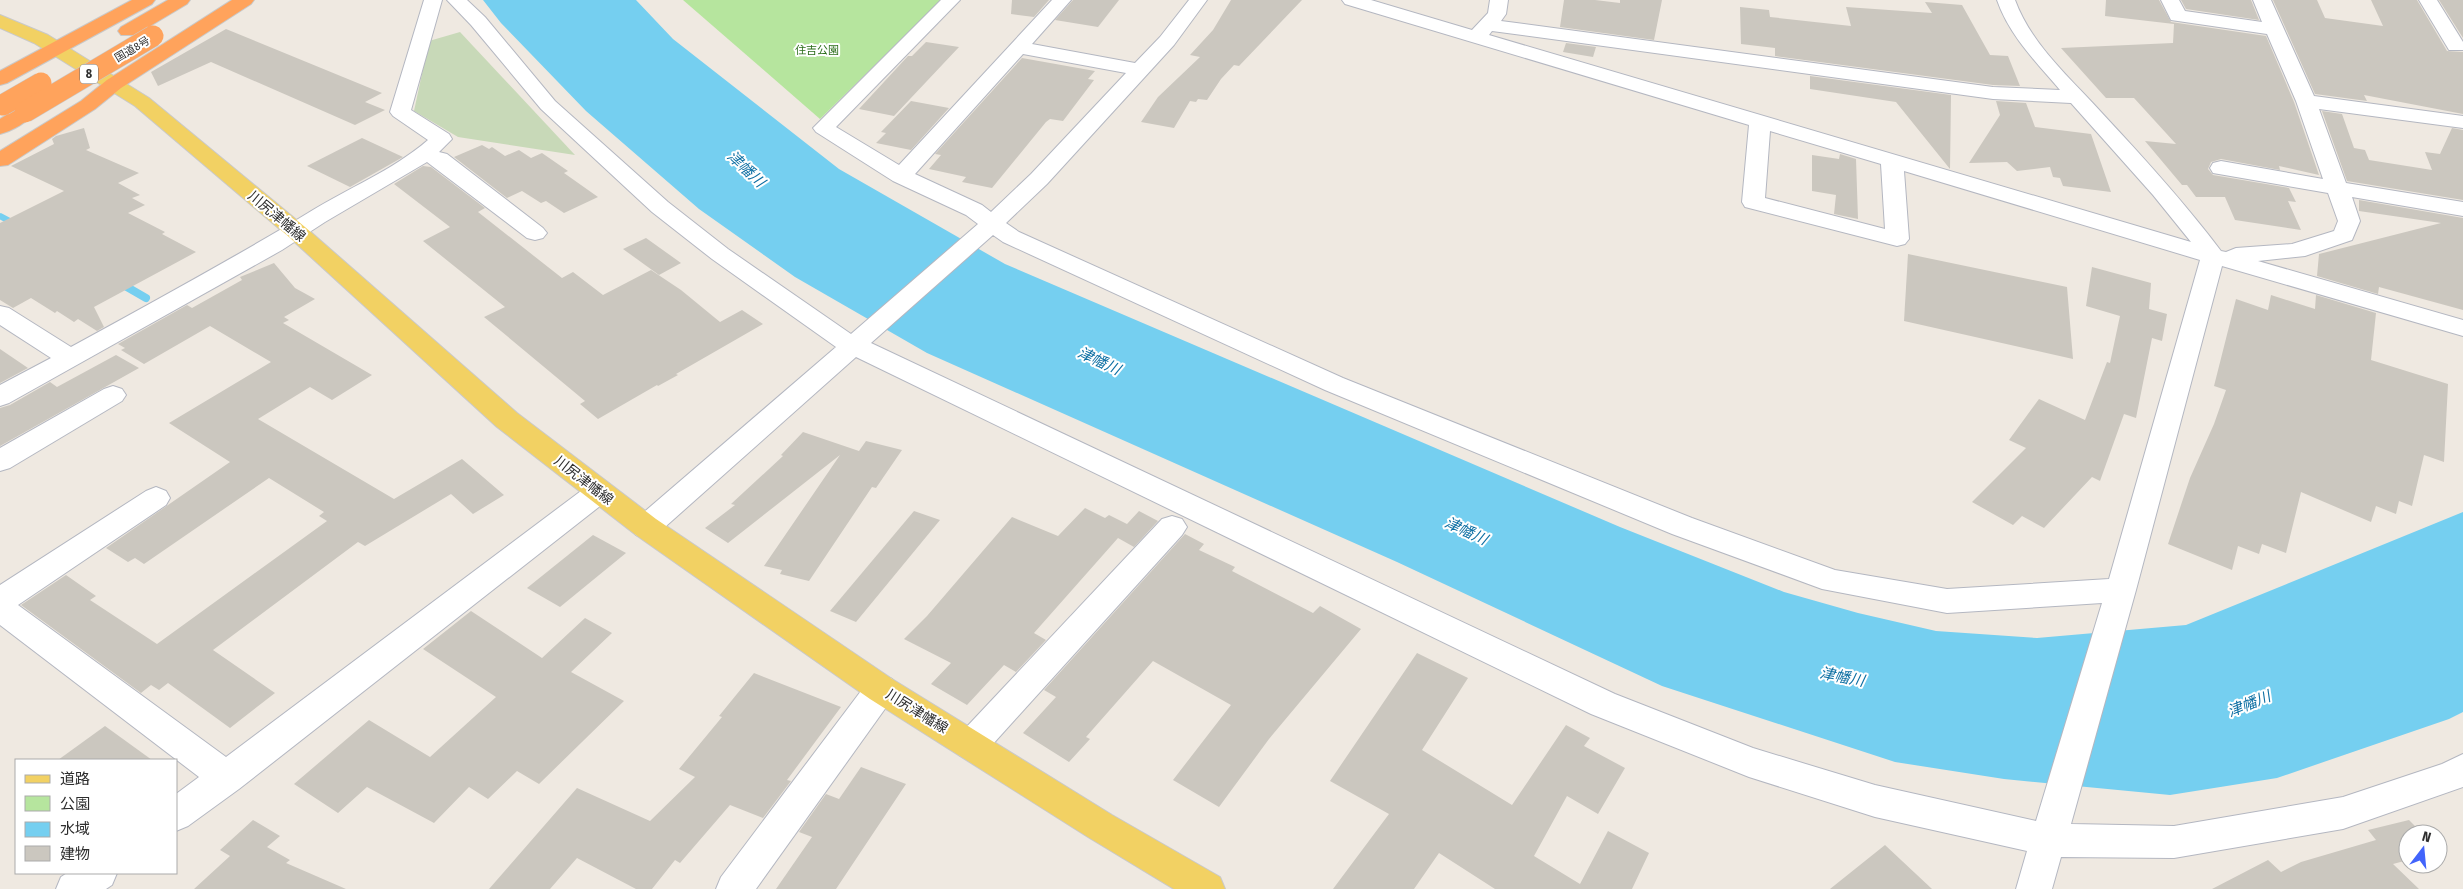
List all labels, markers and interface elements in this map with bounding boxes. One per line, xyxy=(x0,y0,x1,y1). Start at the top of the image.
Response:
street label: 国道8号 xyxy=(112,34,152,65)
park label: 住吉公園 xyxy=(795,44,839,57)
road number: 8 xyxy=(80,64,98,84)
water label: 津幡川 xyxy=(723,147,770,192)
street label: 川尻津幡線 xyxy=(244,187,309,245)
water label: 津幡川 xyxy=(1075,343,1125,380)
street label: 川尻津幡線 xyxy=(551,452,617,509)
water label: 津幡川 xyxy=(1442,513,1492,550)
water label: 津幡川 xyxy=(1818,664,1868,691)
street label: 川尻津幡線 xyxy=(883,686,951,737)
water label: 津幡川 xyxy=(2225,686,2275,721)
legend xyxy=(15,759,178,874)
text: 道路 xyxy=(60,770,90,788)
text: 公園 xyxy=(60,795,90,813)
text: 水域 xyxy=(60,820,90,838)
north arrow xyxy=(2398,824,2448,874)
text: N xyxy=(2420,828,2433,846)
text: 建物 xyxy=(60,845,90,863)

